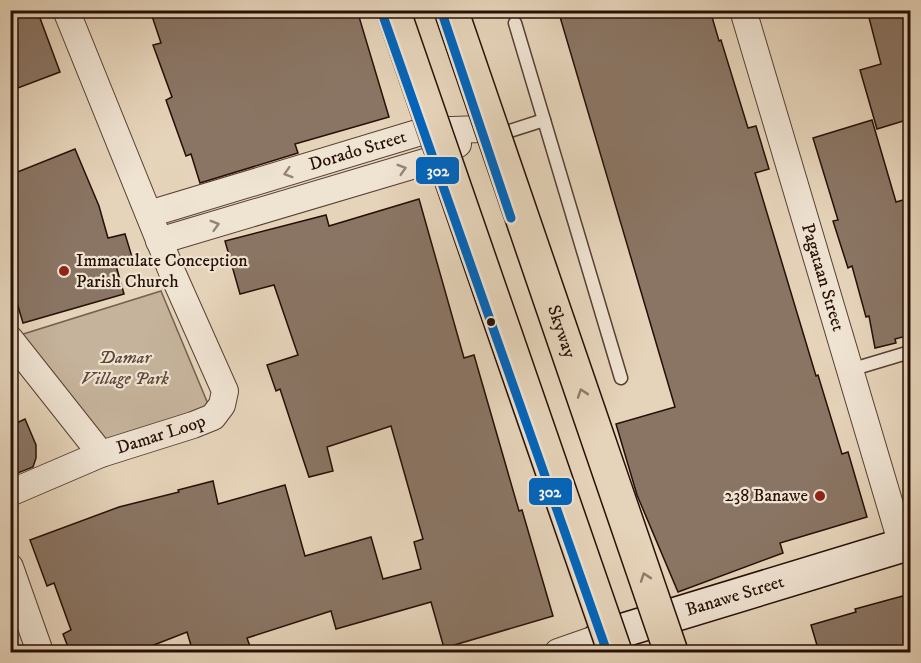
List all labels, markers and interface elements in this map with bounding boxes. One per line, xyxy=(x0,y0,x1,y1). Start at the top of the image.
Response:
street label: Dorado Street xyxy=(306,126,409,176)
line badge: 302 xyxy=(415,156,460,185)
text: 302 xyxy=(427,161,450,181)
one-way arrow xyxy=(396,164,407,176)
one-way arrow xyxy=(283,166,294,178)
one-way arrow xyxy=(209,220,220,232)
street label: Pagataan Street xyxy=(796,221,849,334)
place label: Immaculate Conception Parish Church xyxy=(76,250,248,293)
marker: Immaculate Conception Parish Church xyxy=(57,264,71,278)
street label: Skyway xyxy=(542,302,581,361)
unlabelled marker xyxy=(485,316,497,328)
park label: Damar Village Park xyxy=(81,347,169,390)
one-way arrow xyxy=(577,388,589,399)
street label: Damar Loop xyxy=(114,410,209,459)
line badge: 302 xyxy=(528,477,573,506)
text: 302 xyxy=(539,482,562,502)
place label: 238 Banawe xyxy=(725,485,808,507)
marker: 238 Banawe xyxy=(813,489,827,503)
street label: Banawe Street xyxy=(683,571,787,622)
one-way arrow xyxy=(640,572,653,583)

